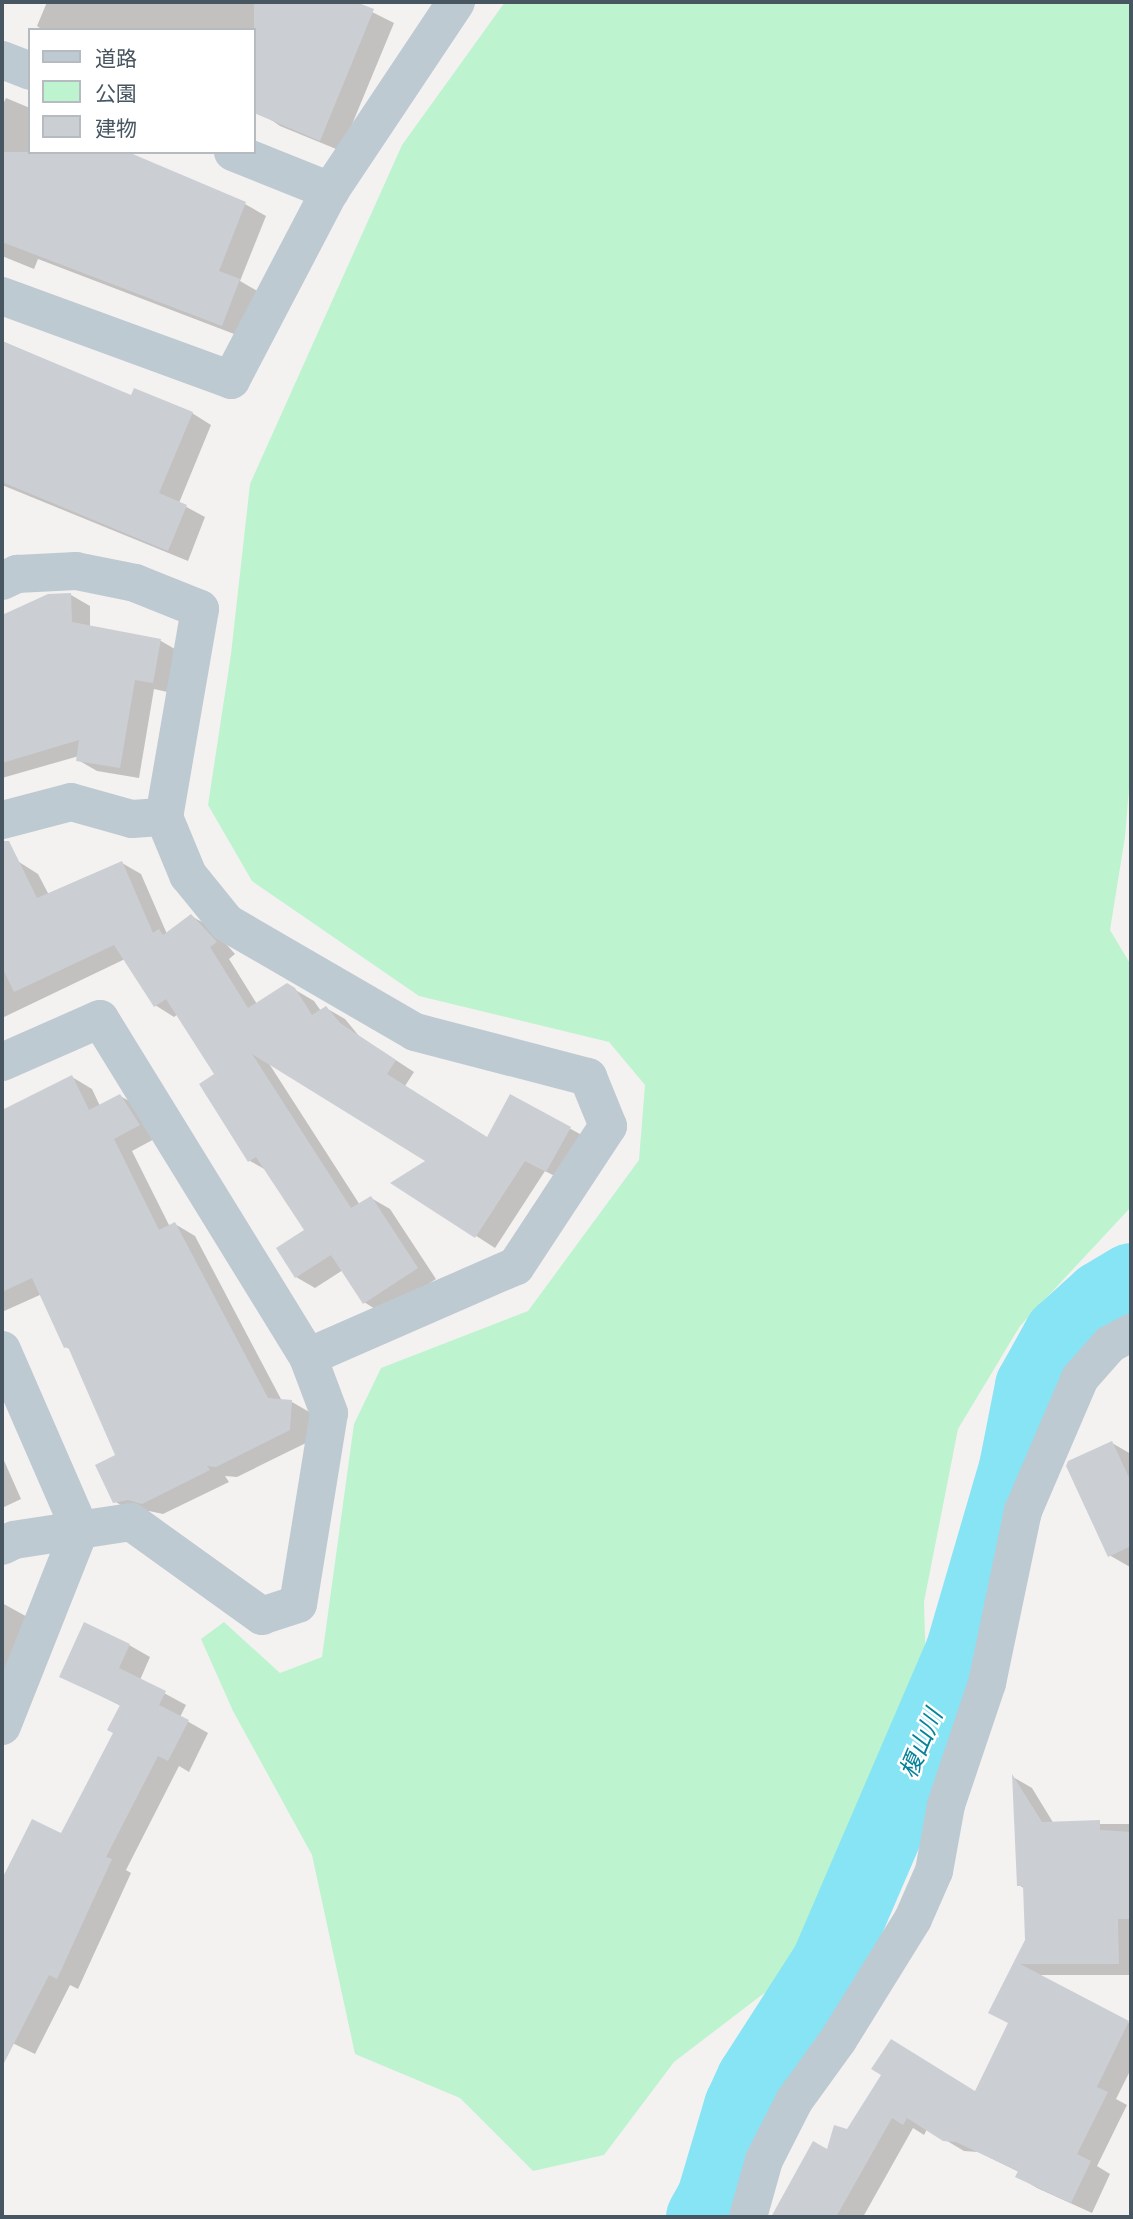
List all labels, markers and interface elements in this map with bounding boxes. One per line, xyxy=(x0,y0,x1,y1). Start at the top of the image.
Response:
legend xyxy=(28,28,256,154)
text: 道路 xyxy=(95,47,137,71)
text: 公園 xyxy=(95,82,137,106)
text: 建物 xyxy=(95,117,137,141)
water label: 榎山川 xyxy=(895,1705,949,1783)

